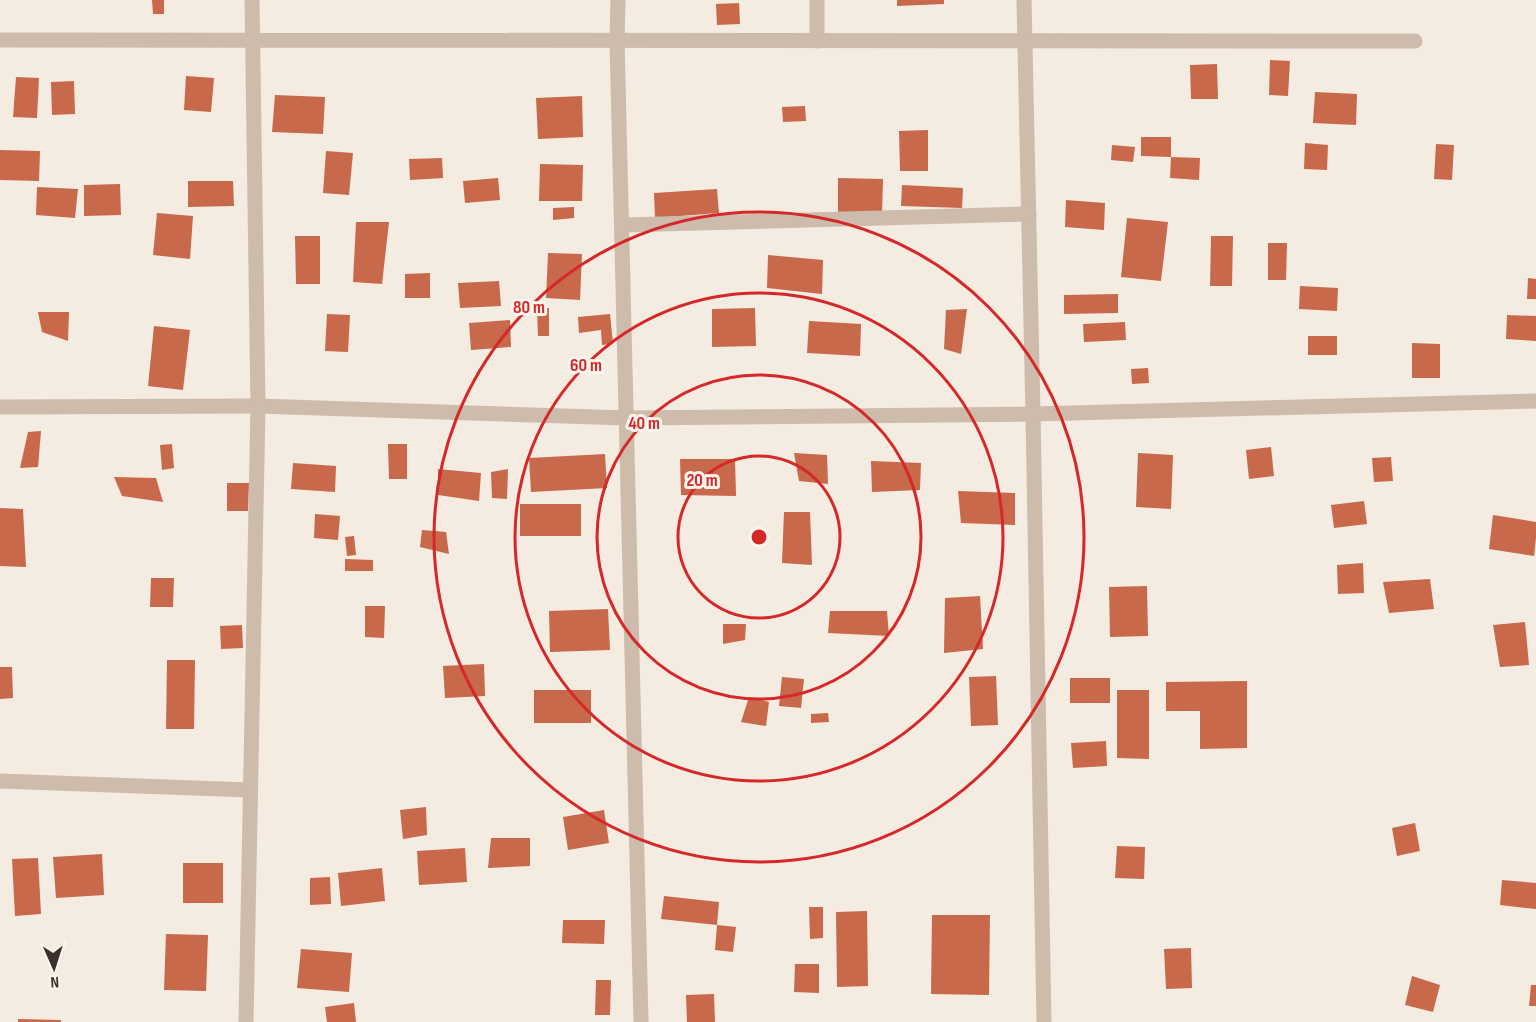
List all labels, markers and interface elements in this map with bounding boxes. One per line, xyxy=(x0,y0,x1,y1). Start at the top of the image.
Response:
text: 80 m xyxy=(513,297,545,318)
text: 60 m xyxy=(570,355,602,376)
text: 40 m xyxy=(628,413,660,434)
text: 20 m xyxy=(686,470,718,491)
centre of rings xyxy=(749,527,769,547)
north arrow xyxy=(24,938,84,998)
text: N xyxy=(50,972,59,991)

